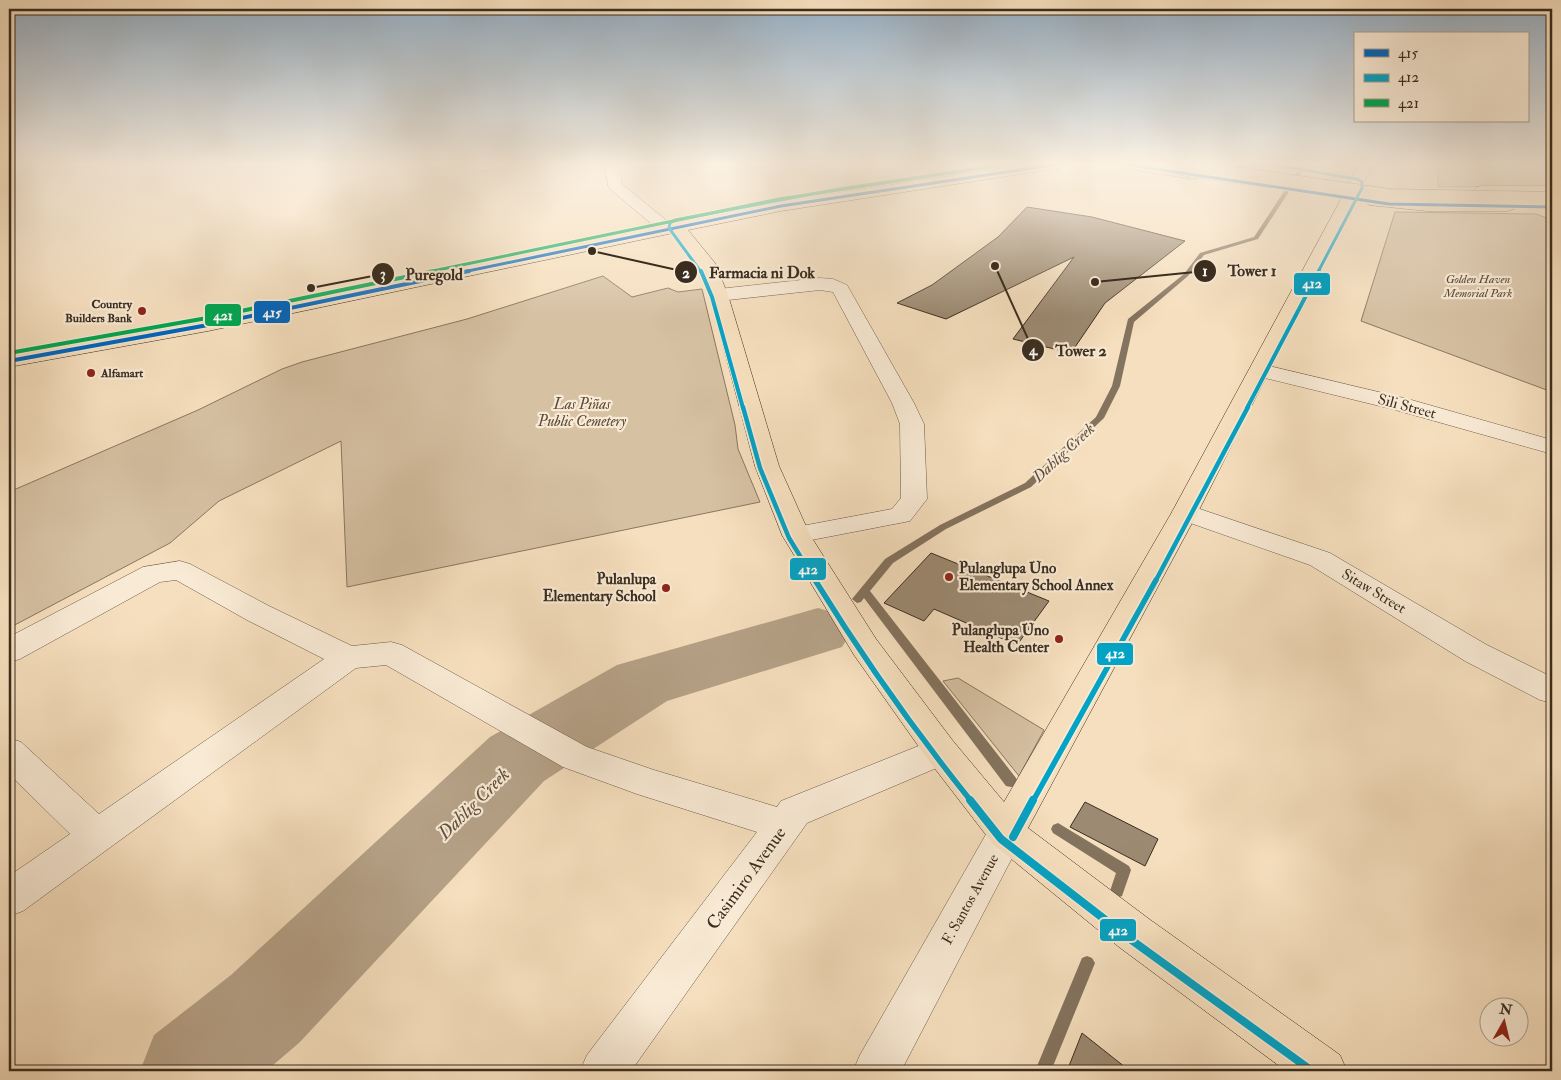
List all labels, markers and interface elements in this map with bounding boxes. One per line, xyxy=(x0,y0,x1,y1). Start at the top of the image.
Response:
legend xyxy=(1354,32,1528,122)
text: 415 xyxy=(1398,44,1418,63)
text: 412 xyxy=(1398,68,1419,87)
text: 421 xyxy=(1398,94,1419,113)
callout: Tower 1 xyxy=(1192,255,1286,286)
callout: Farmacia ni Dok xyxy=(674,257,825,288)
callout: Puregold xyxy=(370,259,473,290)
text: Tower 1 xyxy=(1227,261,1277,281)
text: 1 xyxy=(1202,262,1208,281)
text: Farmacia ni Dok xyxy=(709,263,815,283)
text: 2 xyxy=(682,264,690,283)
text: 3 xyxy=(380,265,386,284)
text: Puregold xyxy=(405,265,463,286)
line badge: 412 xyxy=(1293,272,1331,296)
park label: Golden Haven Memorial Park xyxy=(1443,272,1512,301)
text: 412 xyxy=(1301,275,1322,292)
place label: Country Builders Bank xyxy=(65,297,133,326)
line badge: 415 xyxy=(253,300,291,324)
line badge: 421 xyxy=(204,303,242,327)
text: 415 xyxy=(262,304,282,321)
marker: Country Builders Bank xyxy=(136,305,148,317)
text: 421 xyxy=(212,307,233,324)
callout: Tower 2 xyxy=(1020,335,1117,366)
text: 4 xyxy=(1028,341,1038,360)
text: Tower 2 xyxy=(1054,341,1107,361)
place label: Alfamart xyxy=(100,366,143,381)
marker: Alfamart xyxy=(85,367,97,379)
street label: Sili Street xyxy=(1376,390,1438,423)
park label: Las Piñas Public Cemetery xyxy=(537,395,627,431)
water label: Dahlig Creek xyxy=(1028,419,1099,487)
line badge: 412 xyxy=(789,557,827,581)
place label: Pulanglupa Uno Elementary School Annex xyxy=(959,559,1114,596)
text: 412 xyxy=(797,561,818,578)
street label: Sitaw Street xyxy=(1338,565,1409,618)
place label: Pulanlupa Elementary School xyxy=(543,570,657,607)
marker: Pulanglupa Uno Elementary School Annex xyxy=(943,571,955,583)
marker: Pulanlupa Elementary School xyxy=(660,582,672,594)
place label: Pulanglupa Uno Health Center xyxy=(952,621,1050,657)
marker: Pulanglupa Uno Health Center xyxy=(1053,633,1065,645)
line badge: 412 xyxy=(1096,642,1134,666)
text: 412 xyxy=(1104,645,1125,662)
water label: Dahlig Creek xyxy=(432,763,515,846)
street label: Casimiro Avenue xyxy=(701,822,792,934)
street label: F. Santos Avenue xyxy=(938,851,1003,948)
line badge: 412 xyxy=(1099,918,1137,942)
text: 412 xyxy=(1107,922,1128,939)
north arrow xyxy=(1478,998,1528,1048)
text: N xyxy=(1497,1000,1514,1019)

